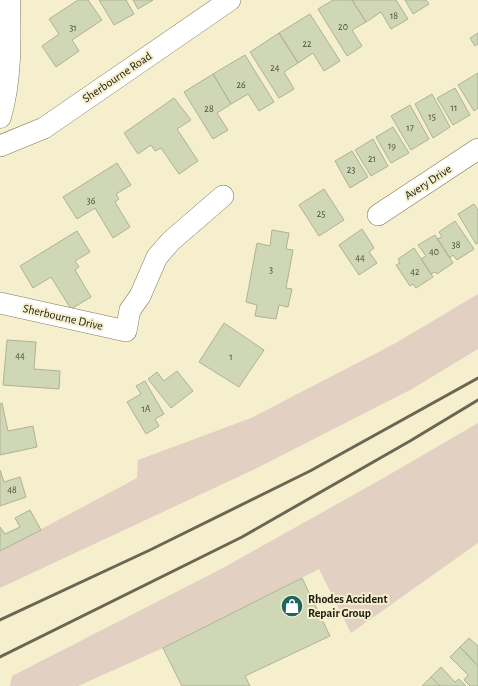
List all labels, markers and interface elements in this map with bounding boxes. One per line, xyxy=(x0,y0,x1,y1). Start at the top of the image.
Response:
house number: 18 xyxy=(390,11,398,21)
house number: 20 xyxy=(338,22,348,32)
house number: 31 xyxy=(69,23,77,33)
house number: 22 xyxy=(302,39,312,49)
street label: Sherbourne Road xyxy=(80,49,154,105)
house number: 24 xyxy=(270,63,280,73)
house number: 26 xyxy=(236,80,246,90)
house number: 11 xyxy=(451,103,457,113)
house number: 28 xyxy=(204,104,214,114)
house number: 15 xyxy=(428,112,436,122)
house number: 17 xyxy=(406,123,414,133)
house number: 19 xyxy=(388,141,396,151)
house number: 21 xyxy=(368,154,376,164)
street label: Avery Drive xyxy=(402,162,454,202)
house number: 23 xyxy=(347,165,355,175)
house number: 36 xyxy=(87,196,96,206)
house number: 25 xyxy=(317,209,325,219)
house number: 38 xyxy=(452,240,461,250)
house number: 40 xyxy=(429,247,439,257)
house number: 44 xyxy=(355,253,365,263)
house number: 3 xyxy=(269,265,273,275)
house number: 42 xyxy=(410,267,420,277)
street label: Sherbourne Drive xyxy=(22,302,104,332)
house number: 44 xyxy=(15,351,25,361)
house number: 1 xyxy=(229,352,233,362)
house number: 1A xyxy=(141,404,151,414)
house number: 48 xyxy=(7,485,17,495)
shop icon: Rhodes Accident Repair Group xyxy=(279,593,305,619)
place label: Rhodes Accident Repair Group xyxy=(308,593,387,619)

